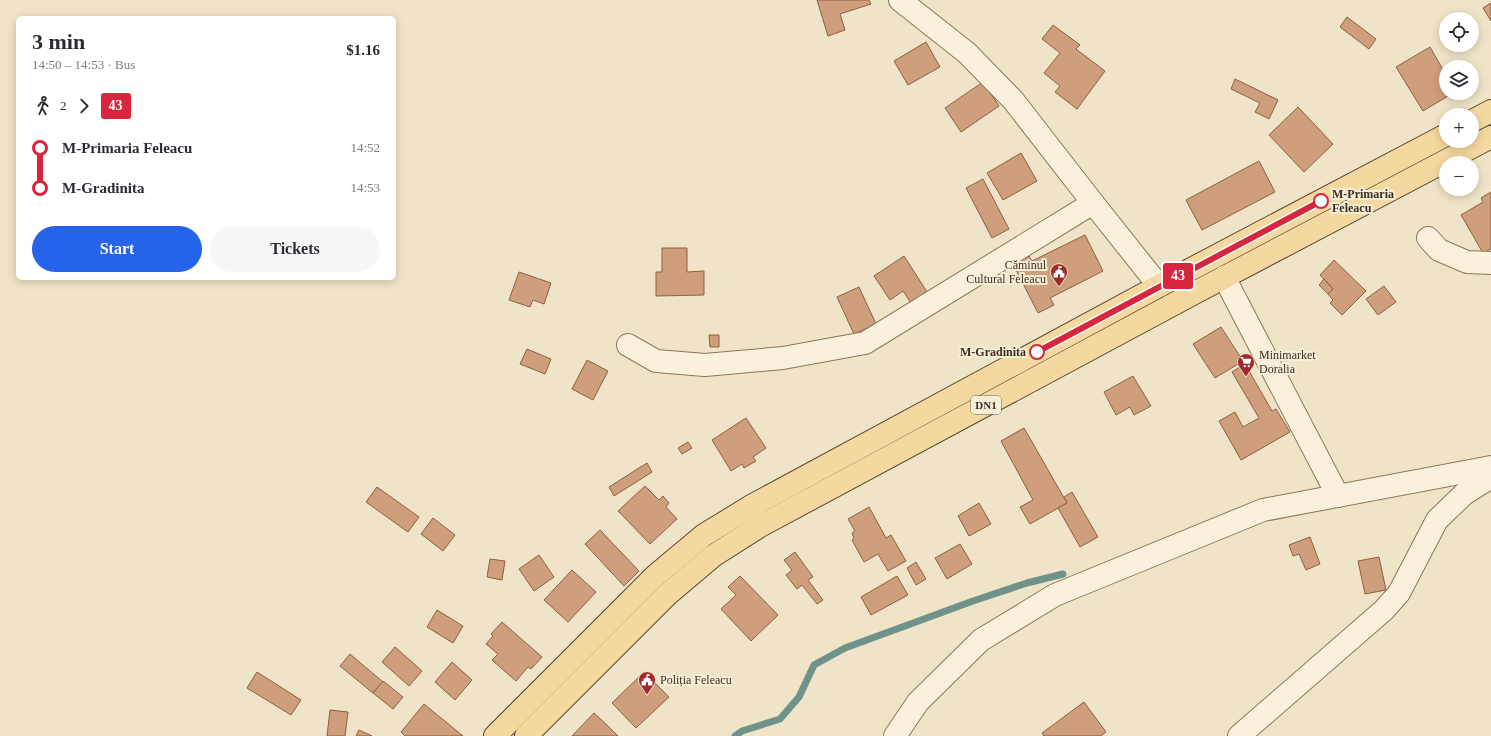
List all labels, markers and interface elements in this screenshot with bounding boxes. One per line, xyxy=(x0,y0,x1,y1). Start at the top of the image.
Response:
map controls xyxy=(1439,12,1479,196)
button: locate xyxy=(1439,12,1479,52)
text: 3 min xyxy=(32,29,85,54)
text: $1.16 xyxy=(346,42,380,58)
text: 14:50 – 14:53 · Bus xyxy=(32,57,135,72)
button: layers xyxy=(1439,60,1479,100)
icon: walk xyxy=(32,95,54,117)
icon: forward xyxy=(73,95,95,117)
text: 2 xyxy=(60,98,67,113)
text: 43 xyxy=(109,98,123,113)
button: + xyxy=(1439,108,1479,148)
text: M-Primaria Feleacu xyxy=(62,140,192,156)
text: 14:52 xyxy=(350,140,380,155)
button: − xyxy=(1439,156,1479,196)
text: M-Gradinita xyxy=(62,180,145,196)
text: 14:53 xyxy=(350,180,380,195)
place label: M-Primaria Feleacu xyxy=(1332,187,1394,215)
marker: M-Primaria Feleacu xyxy=(1313,193,1329,209)
button: Start xyxy=(32,226,202,272)
button: Tickets xyxy=(210,226,380,272)
place label: Căminul Cultural Feleacu xyxy=(966,258,1047,286)
public building icon: Căminul Cultural Feleacu xyxy=(1049,262,1069,287)
line badge: 43 xyxy=(1160,263,1196,289)
text: 43 xyxy=(1171,268,1185,283)
marker: M-Gradinita xyxy=(1029,344,1045,360)
place label: M-Gradinita xyxy=(960,345,1026,359)
place label: Minimarket Doralia xyxy=(1259,348,1316,376)
supermarket icon: Minimarket Doralia xyxy=(1236,352,1256,377)
road number: DN1 xyxy=(971,396,1001,414)
public building icon: Poliția Feleacu xyxy=(637,670,657,695)
place label: Poliția Feleacu xyxy=(660,673,732,687)

